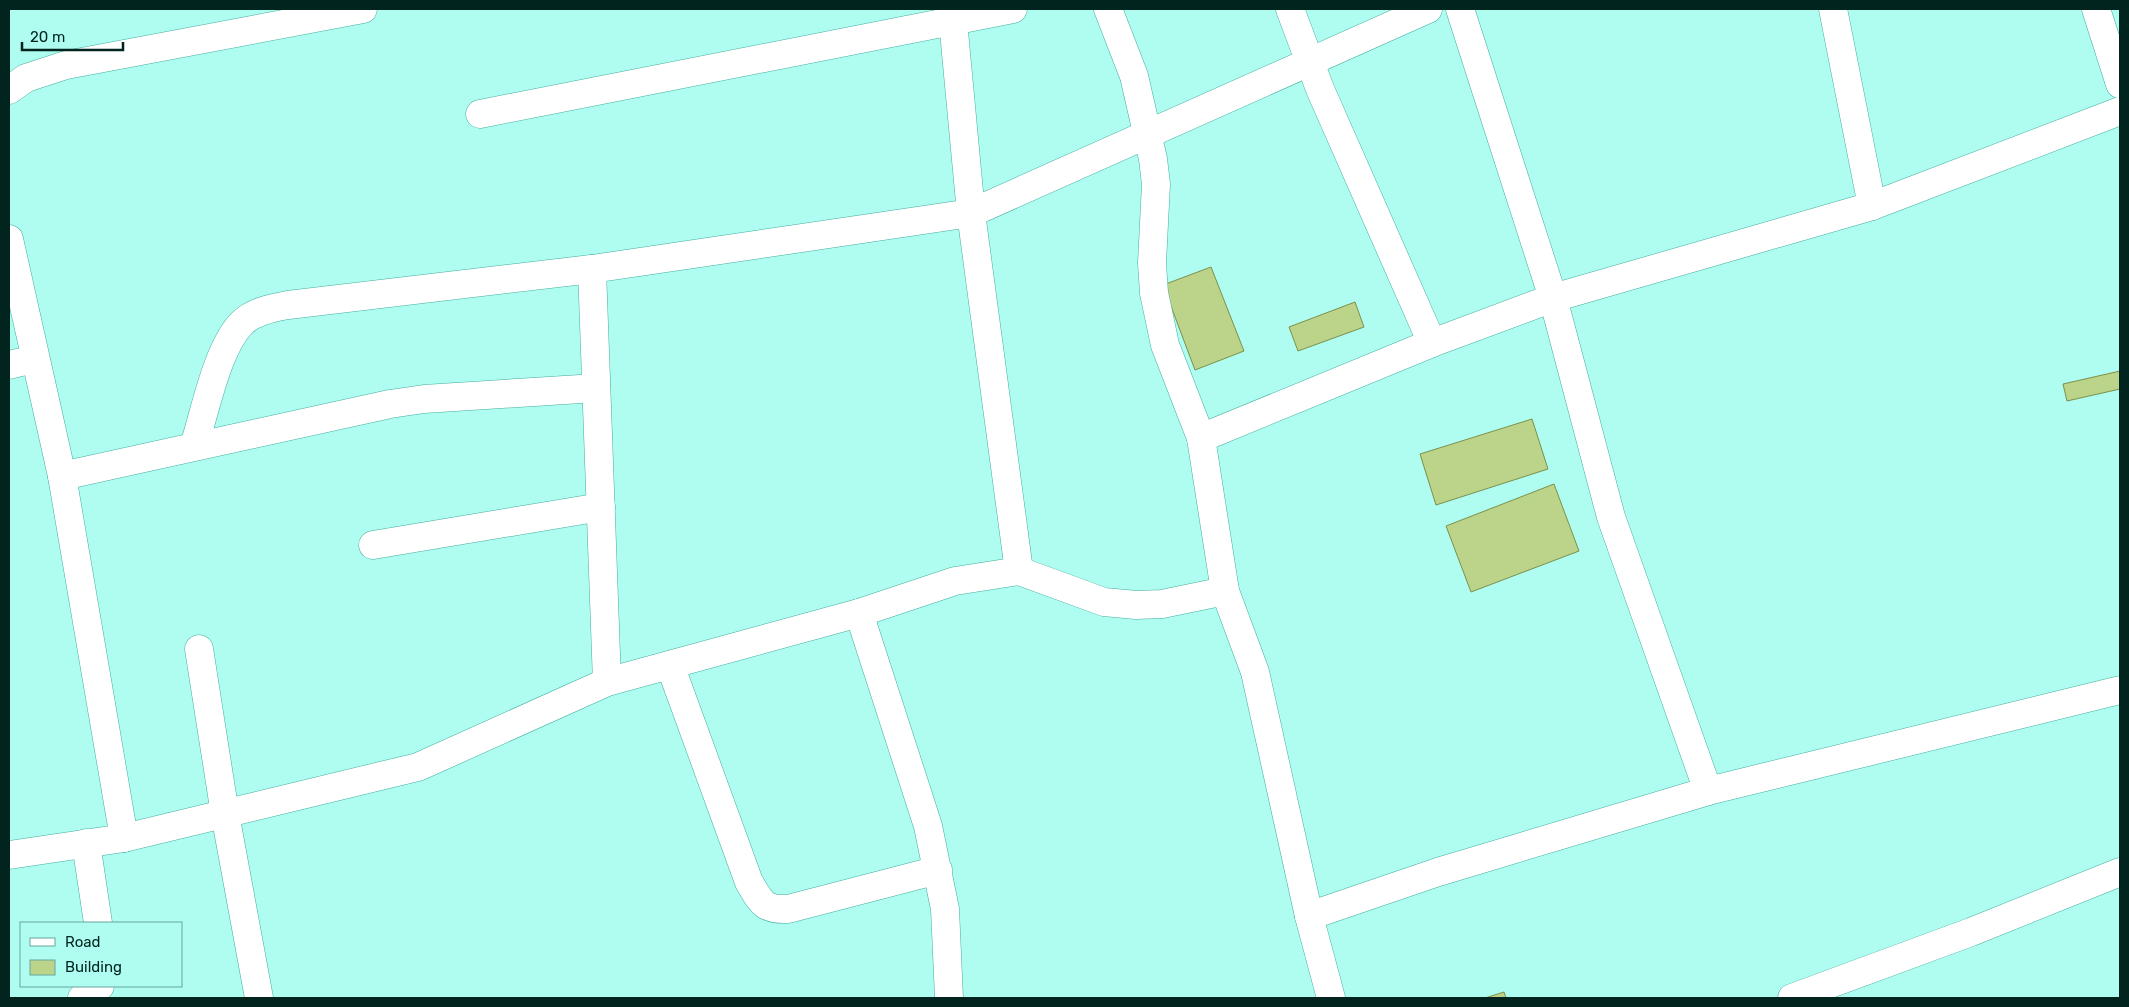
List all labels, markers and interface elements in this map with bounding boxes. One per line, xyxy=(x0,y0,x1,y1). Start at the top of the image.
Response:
scale bar xyxy=(22,20,124,52)
text: 20 m xyxy=(30,28,65,46)
legend xyxy=(20,922,182,987)
text: Road xyxy=(65,933,101,951)
text: Building xyxy=(65,958,122,976)

